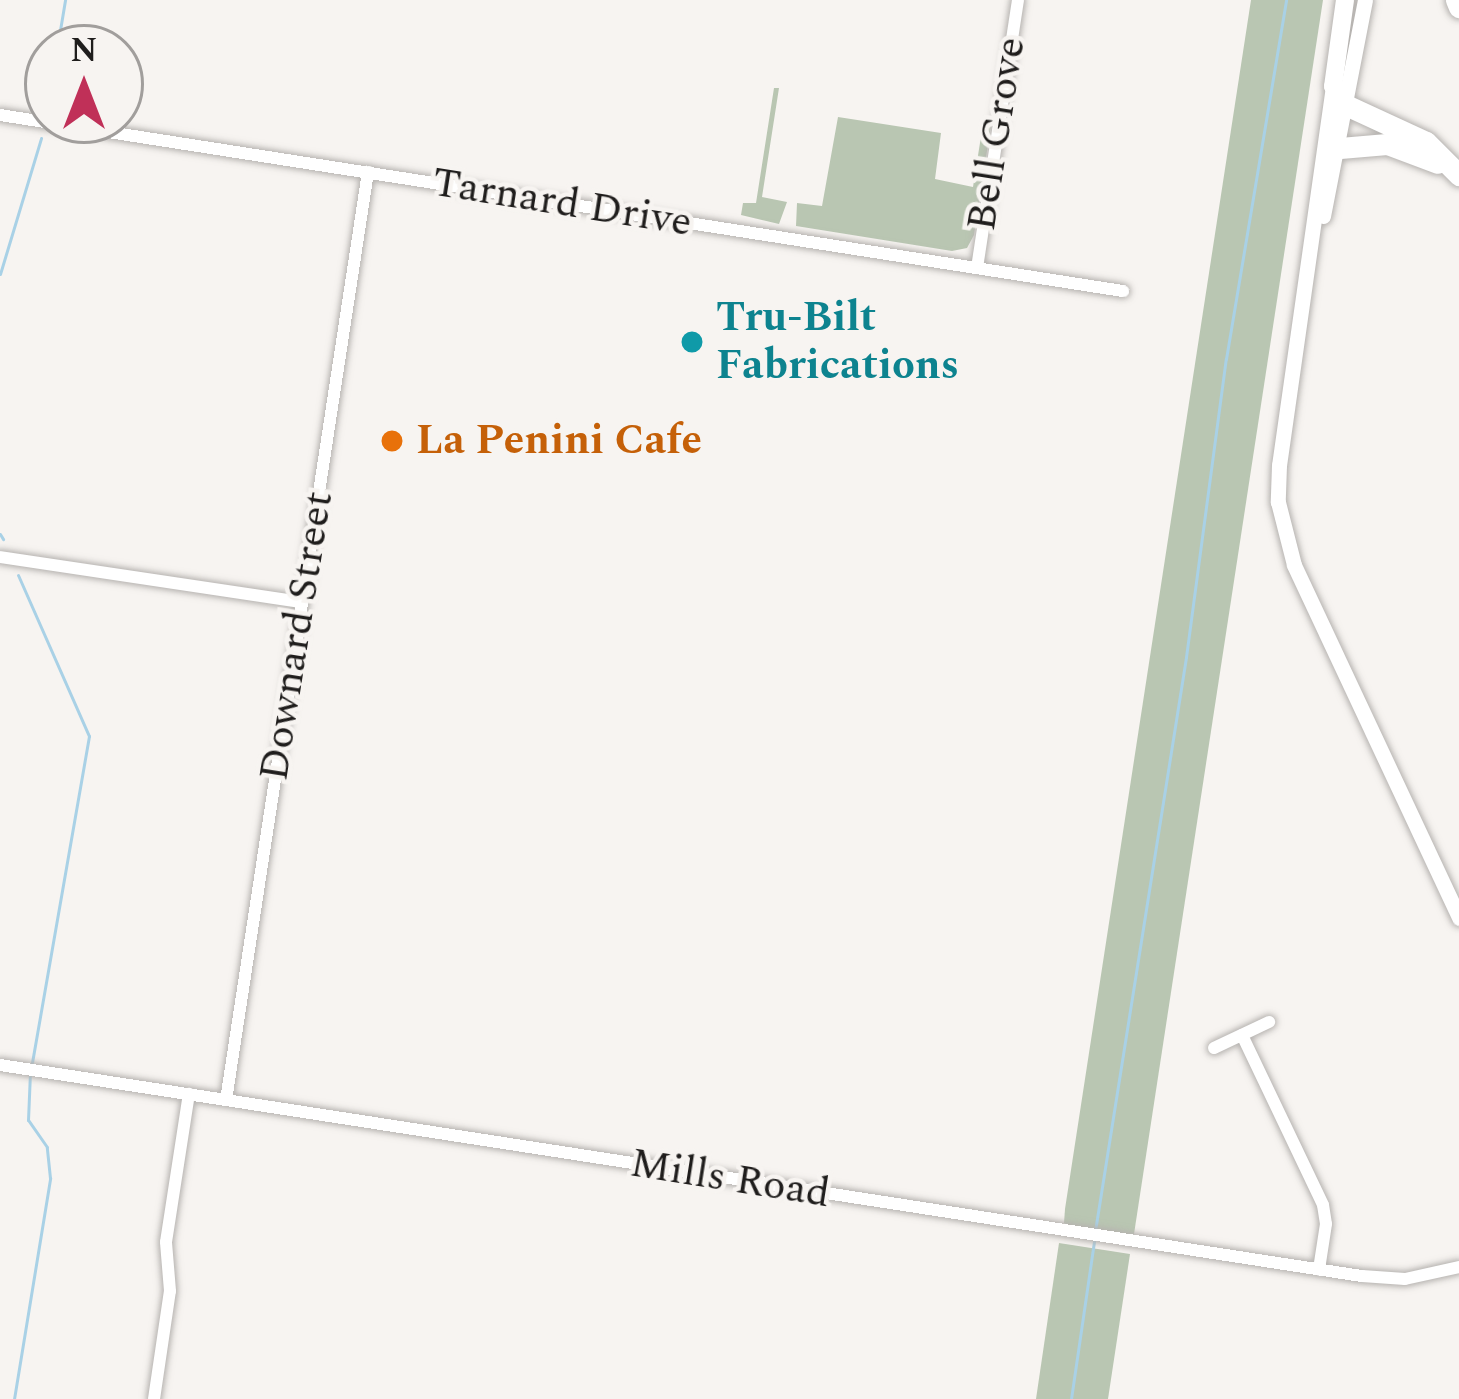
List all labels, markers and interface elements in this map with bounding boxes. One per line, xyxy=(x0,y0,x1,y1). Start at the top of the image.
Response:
north arrow xyxy=(24,24,144,144)
text: N xyxy=(71,26,97,76)
street label: Bell Grove xyxy=(957,33,1037,235)
street label: Tarnard Drive xyxy=(429,158,695,248)
place label: Tru-Bilt Fabrications xyxy=(716,293,959,392)
marker: Tru-Bilt Fabrications xyxy=(679,329,705,355)
place label: La Penini Cafe xyxy=(416,416,702,466)
marker: La Penini Cafe xyxy=(379,428,405,454)
street label: Downard Street xyxy=(249,488,345,784)
street label: Mills Road xyxy=(627,1138,833,1220)

